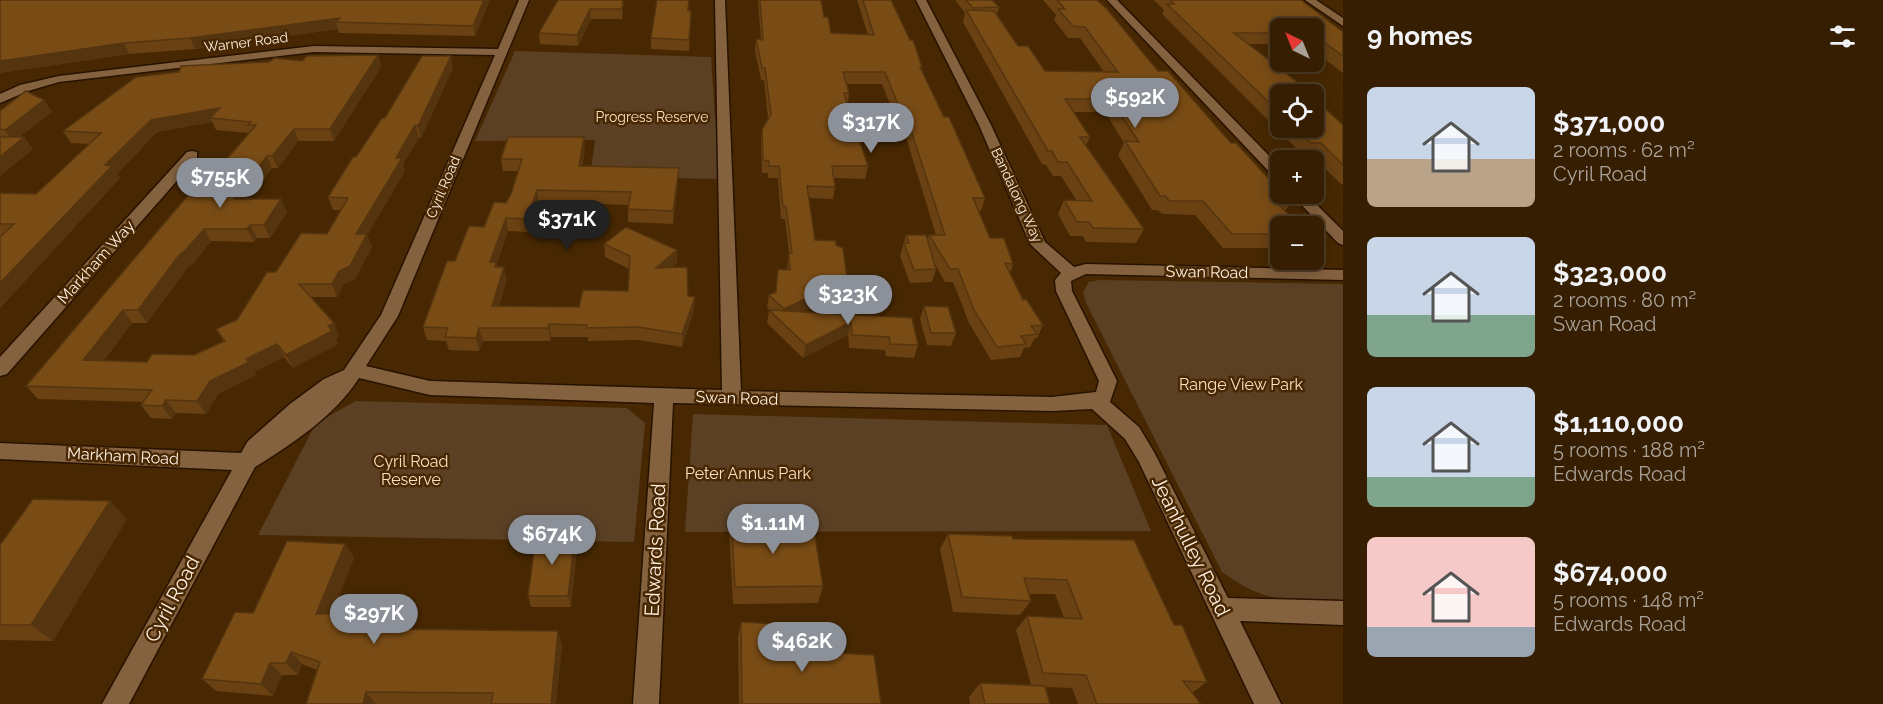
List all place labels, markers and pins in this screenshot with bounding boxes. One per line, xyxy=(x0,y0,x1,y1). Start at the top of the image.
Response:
pin: $592K xyxy=(1093,78,1177,129)
pin: $317K xyxy=(829,103,913,154)
pin: $755K xyxy=(178,158,262,209)
pin: $371K xyxy=(525,200,609,251)
pin: $323K xyxy=(806,275,890,326)
pin: $1.11M xyxy=(724,504,822,555)
pin: $674K xyxy=(510,515,594,566)
pin: $297K xyxy=(332,594,416,645)
pin: $462K xyxy=(760,622,844,673)

